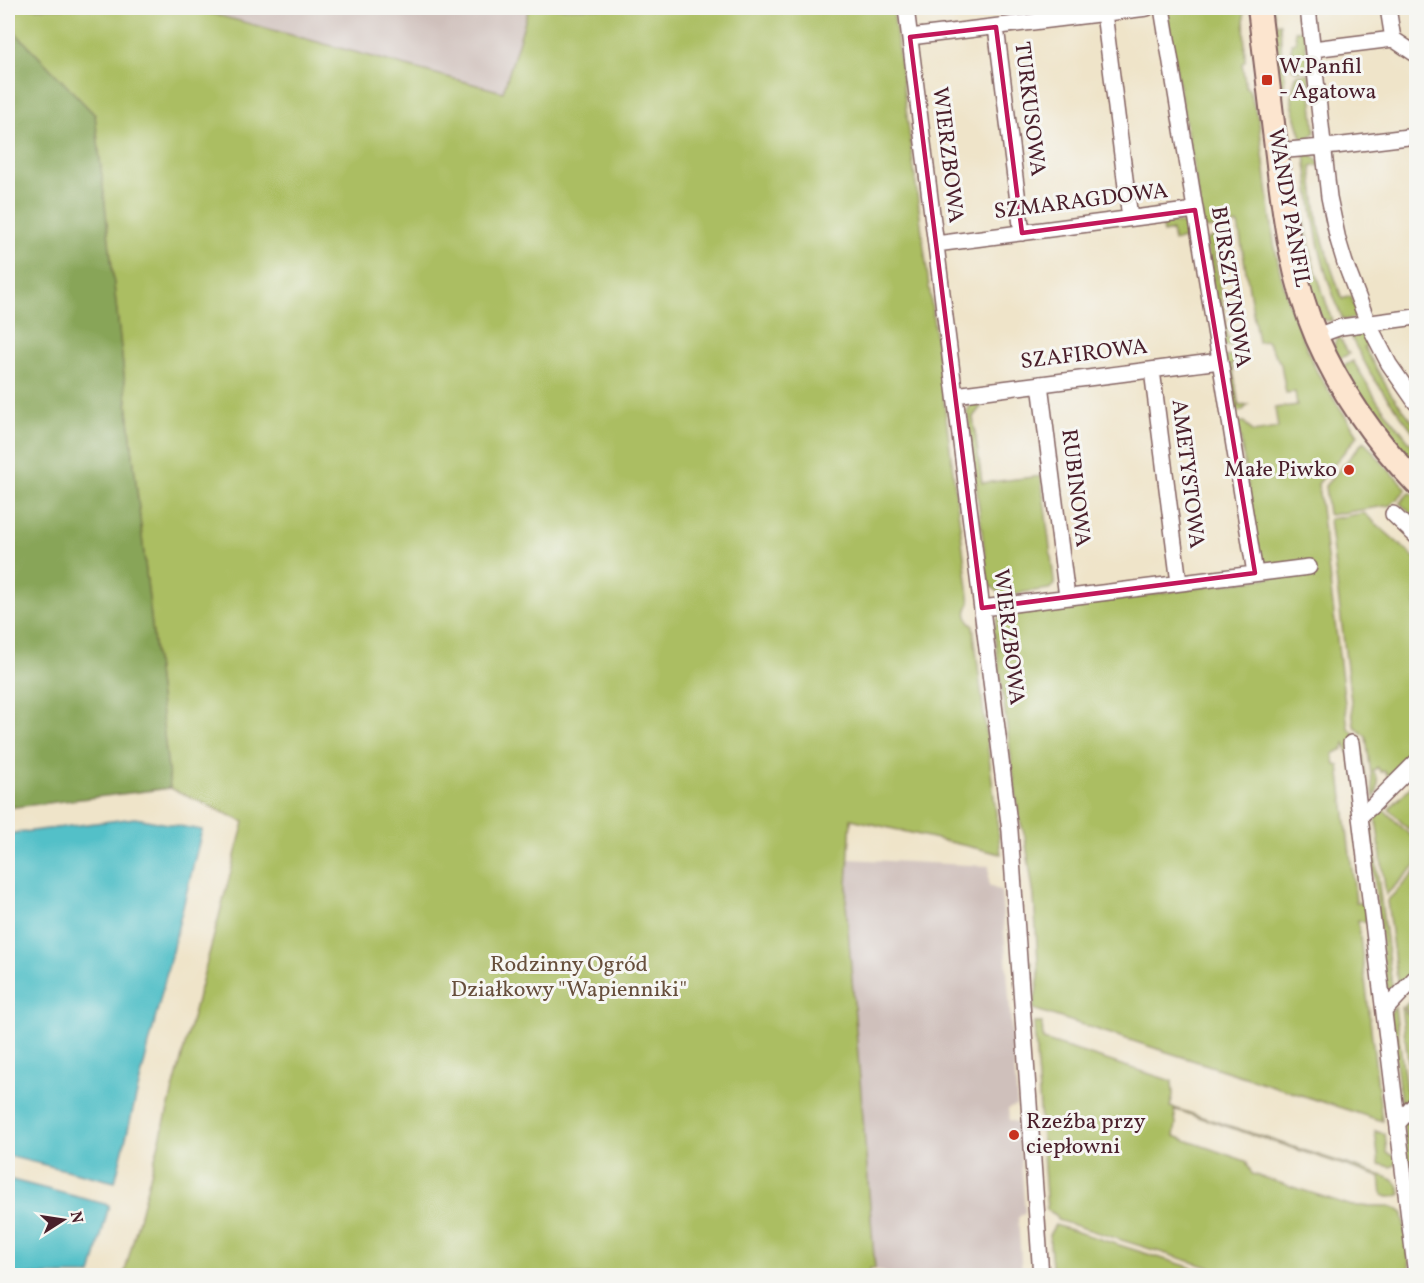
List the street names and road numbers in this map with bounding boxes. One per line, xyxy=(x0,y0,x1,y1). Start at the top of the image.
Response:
street label: TURKUSOWA xyxy=(1005,40,1053,178)
street label: WIERZBOWA xyxy=(923,85,971,225)
street label: WANDY PANFIL xyxy=(1259,126,1317,290)
street label: SZMARAGDOWA xyxy=(992,176,1170,228)
street label: BURSZTYNOWA xyxy=(1202,204,1258,370)
street label: SZAFIROWA xyxy=(1019,332,1149,378)
street label: AMETYSTOWA xyxy=(1162,398,1212,550)
street label: RUBINOWA xyxy=(1052,427,1098,549)
street label: WIERZBOWA xyxy=(984,567,1032,707)

